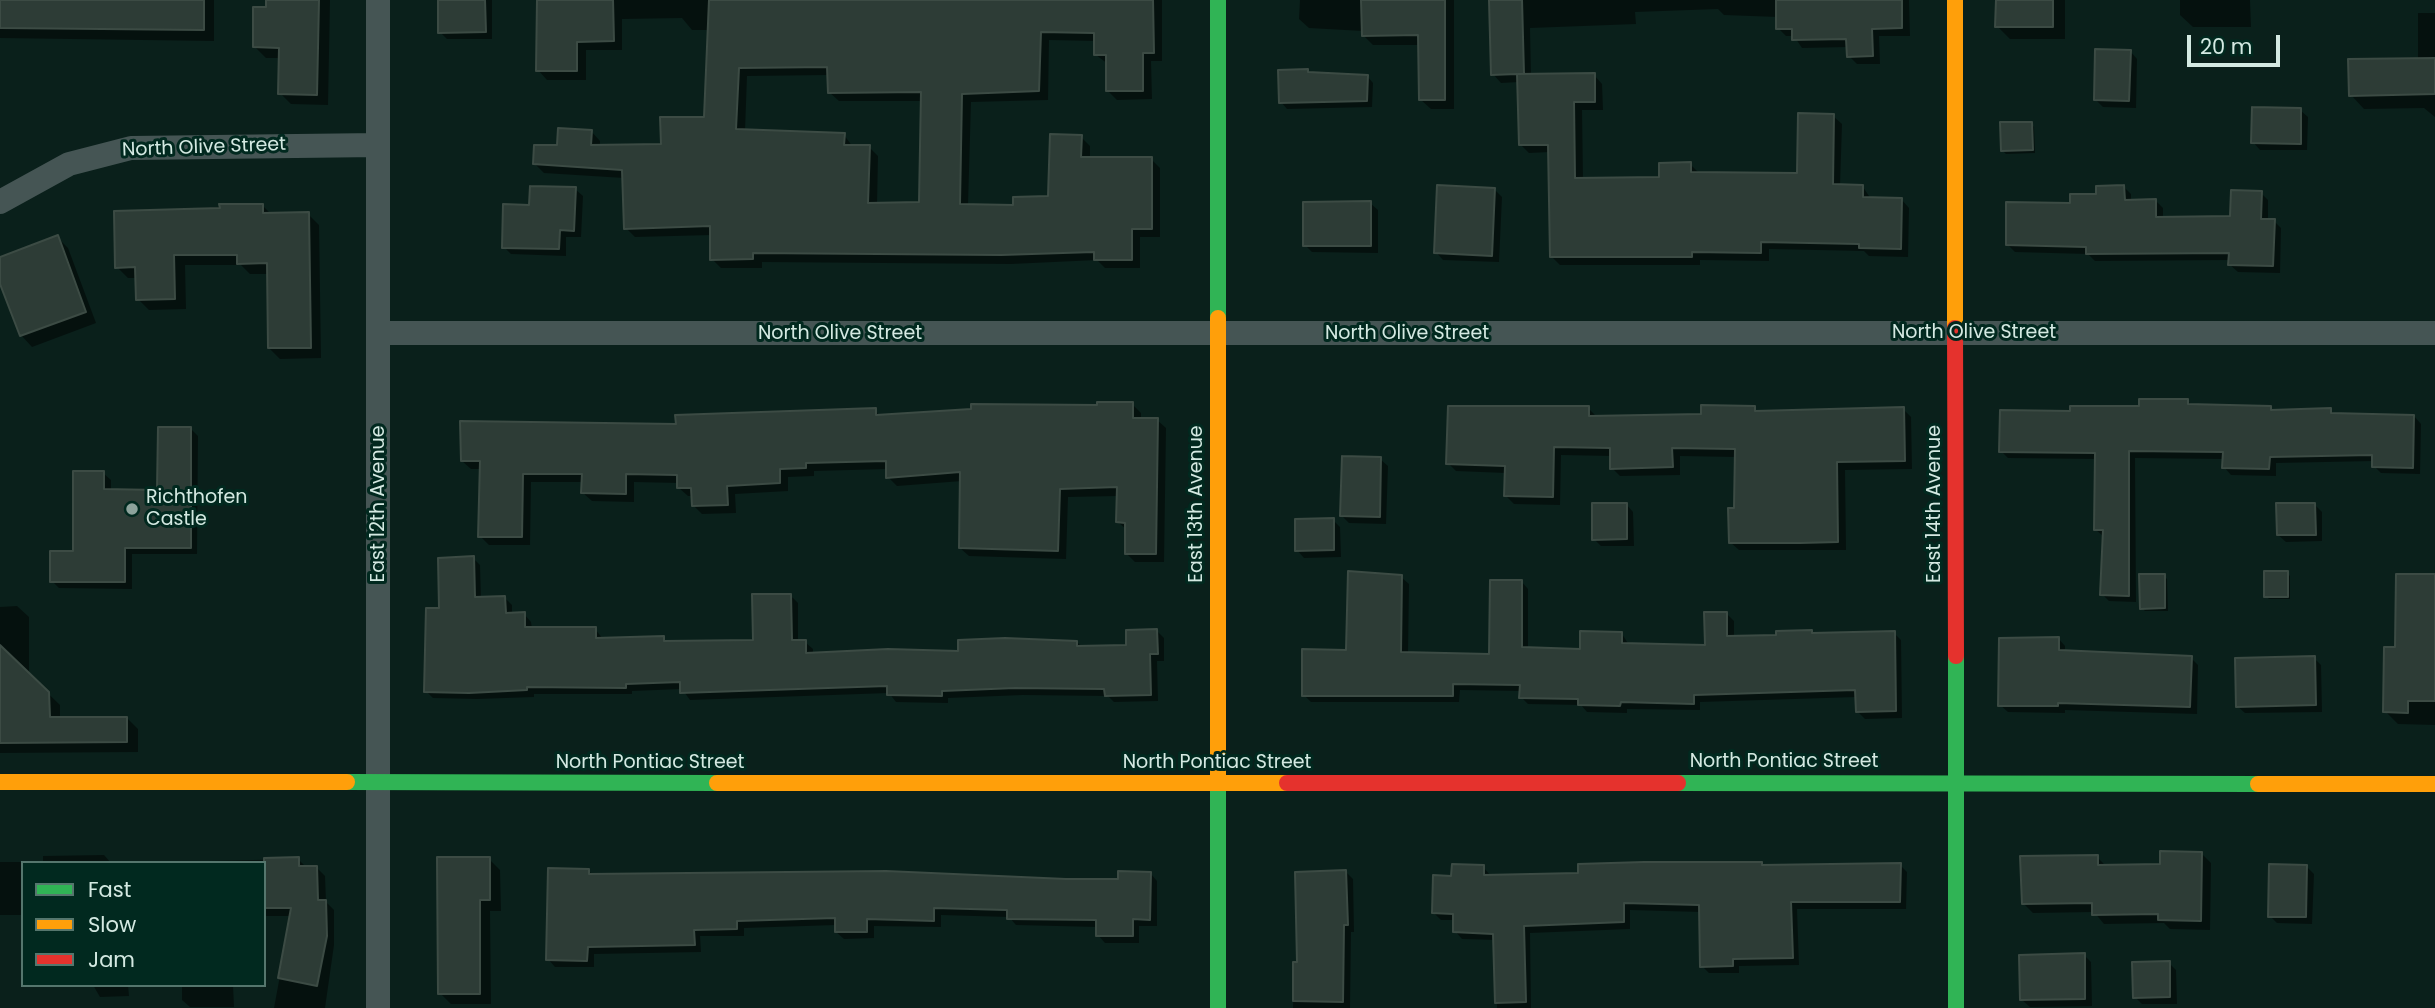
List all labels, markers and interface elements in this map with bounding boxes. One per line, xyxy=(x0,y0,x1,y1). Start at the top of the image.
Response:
scale bar xyxy=(2190,21,2283,65)
text: 20 m xyxy=(2200,32,2253,61)
street label: North Olive Street xyxy=(122,134,286,162)
street label: North Olive Street xyxy=(1892,322,2056,344)
street label: North Olive Street xyxy=(758,323,922,345)
street label: North Olive Street xyxy=(1325,323,1489,345)
street label: East 13th Avenue xyxy=(1186,425,1208,583)
street label: East 14th Avenue xyxy=(1924,425,1946,583)
street label: East 12th Avenue xyxy=(368,426,390,582)
place label: Richthofen Castle xyxy=(146,487,247,531)
marker: Richthofen Castle xyxy=(124,501,140,517)
street label: North Pontiac Street xyxy=(1690,751,1878,773)
street label: North Pontiac Street xyxy=(556,752,744,774)
street label: North Pontiac Street xyxy=(1123,752,1311,774)
legend xyxy=(21,861,266,987)
text: Fast xyxy=(88,875,131,904)
text: Slow xyxy=(88,910,136,939)
text: Jam xyxy=(88,945,135,974)

